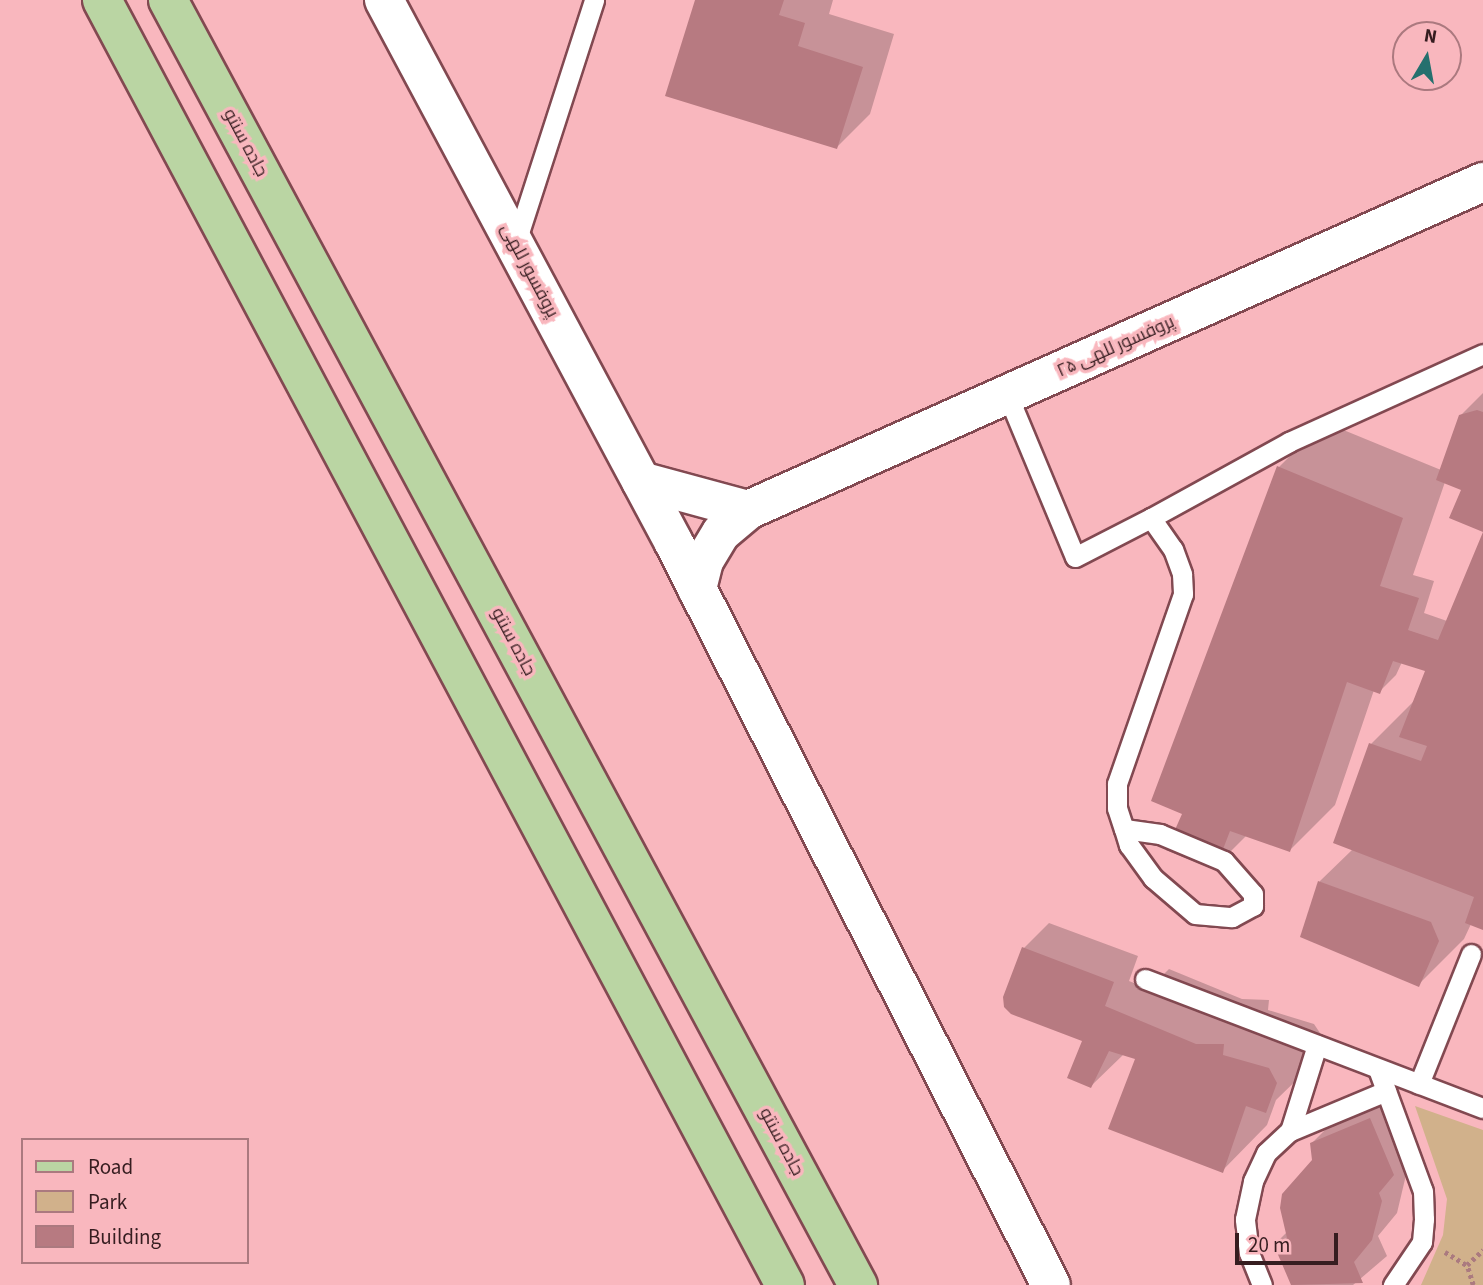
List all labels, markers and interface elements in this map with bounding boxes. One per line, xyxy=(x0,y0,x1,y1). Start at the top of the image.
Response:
north arrow xyxy=(1392,21,1462,91)
text: N xyxy=(1422,22,1439,51)
street label: جاده سنتو xyxy=(218,105,272,181)
street label: پروفسور للهی xyxy=(495,220,563,322)
street label: پروفسور للهی ۲۵ xyxy=(1054,311,1178,383)
street label: جاده سنتو xyxy=(486,604,540,680)
street label: جاده سنتو xyxy=(754,1104,808,1180)
legend xyxy=(21,1138,248,1264)
text: Road xyxy=(88,1152,133,1182)
text: Park xyxy=(88,1187,127,1217)
scale bar xyxy=(1238,1218,1341,1262)
text: Building xyxy=(88,1222,161,1252)
text: 20 m xyxy=(1248,1230,1290,1260)

